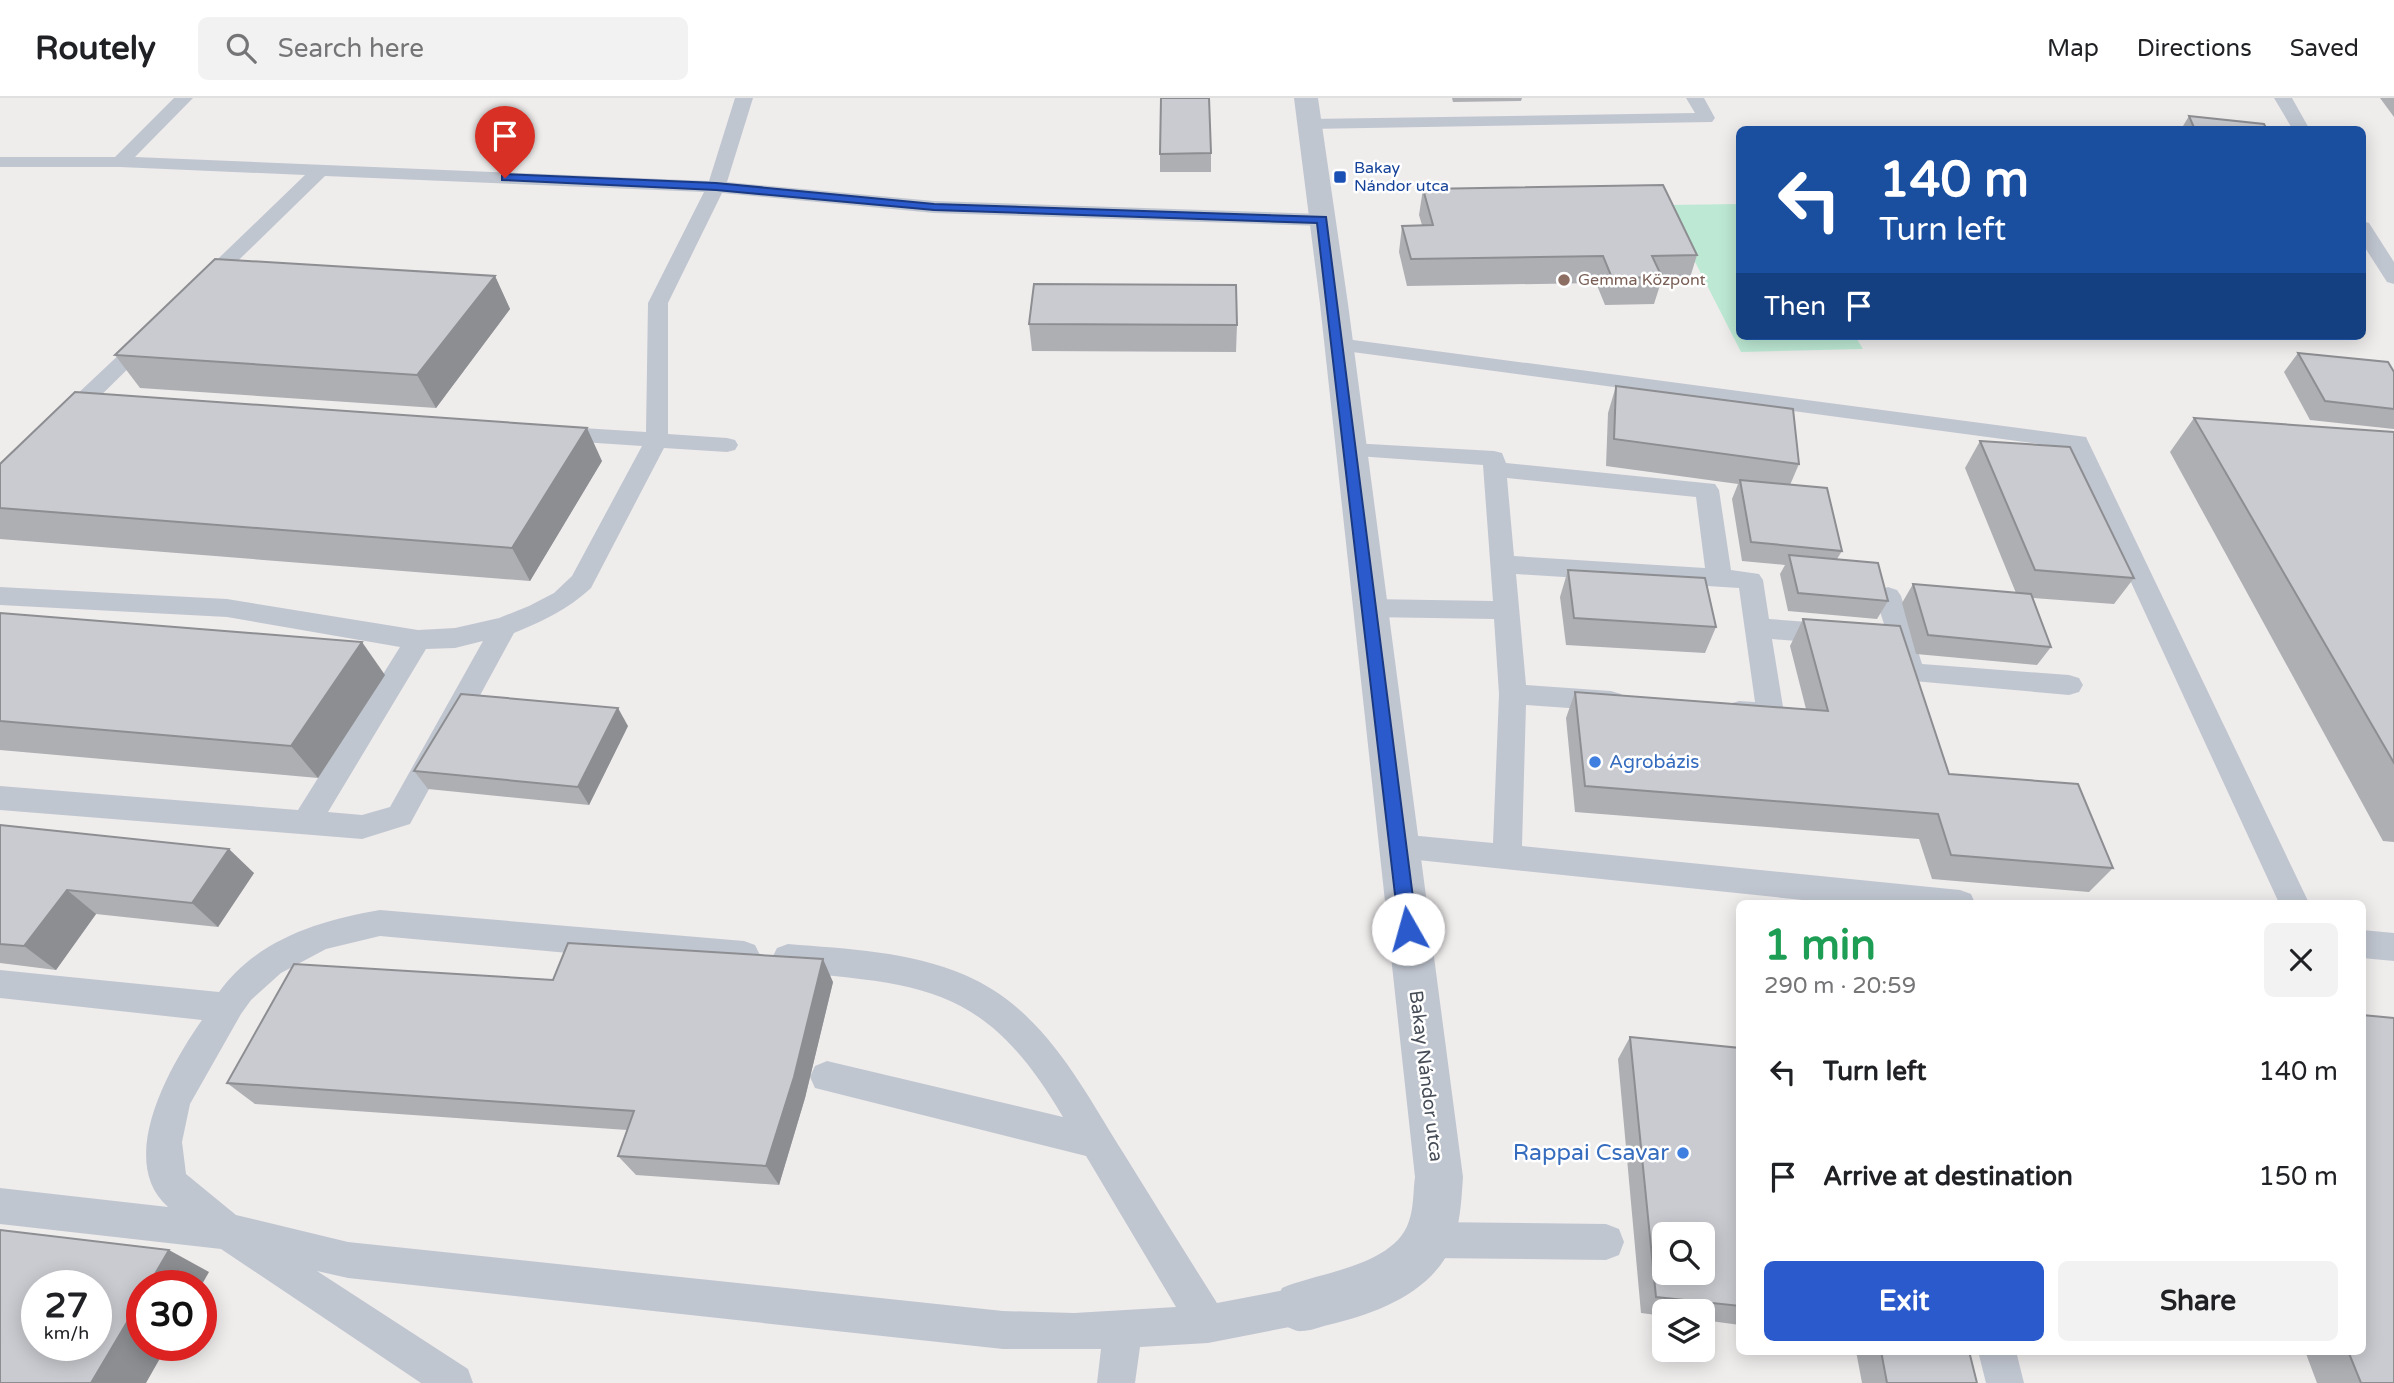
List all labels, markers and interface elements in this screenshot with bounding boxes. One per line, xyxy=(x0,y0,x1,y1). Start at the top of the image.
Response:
search box xyxy=(198,17,688,80)
text: Routely xyxy=(35,29,156,68)
icon: search xyxy=(222,29,260,67)
text: Search here xyxy=(278,33,424,64)
text: Map xyxy=(2047,34,2099,63)
text: Directions xyxy=(2137,34,2252,63)
text: Saved xyxy=(2290,34,2359,63)
pin xyxy=(475,106,535,178)
icon: arrive xyxy=(486,117,524,155)
text: 140 m xyxy=(1879,151,2029,210)
icon: left xyxy=(1764,154,1855,245)
place label: Bakay Nándor utca xyxy=(1354,158,1449,196)
marker: Bakay Nándor utca xyxy=(1332,169,1348,185)
text: Turn left xyxy=(1879,211,2006,249)
place label: Gemma Központ xyxy=(1578,270,1706,290)
marker: Gemma Központ xyxy=(1556,272,1572,288)
icon: arrive xyxy=(1840,287,1878,325)
text: Then xyxy=(1764,291,1826,322)
place label: Agrobázis xyxy=(1609,751,1699,773)
marker: Agrobázis xyxy=(1587,754,1603,770)
position arrow xyxy=(1371,892,1445,966)
text: 1 min xyxy=(1764,920,1876,971)
button: close xyxy=(2264,923,2338,997)
text: 290 m · 20:59 xyxy=(1764,972,1916,1000)
street label: Bakay Nándor utca xyxy=(1405,989,1447,1163)
icon: left xyxy=(1764,1053,1802,1091)
text: Turn left xyxy=(1823,1056,1926,1087)
text: 140 m xyxy=(2258,1056,2338,1087)
place label: Rappai Csavar xyxy=(1513,1139,1669,1167)
marker: Rappai Csavar xyxy=(1675,1145,1691,1161)
icon: arrive xyxy=(1764,1158,1802,1196)
text: Arrive at destination xyxy=(1823,1161,2073,1192)
text: 150 m xyxy=(2258,1161,2338,1192)
map controls xyxy=(1652,1222,1715,1362)
button: search xyxy=(1652,1222,1715,1285)
button: Exit xyxy=(1764,1261,2044,1341)
button: Share xyxy=(2058,1261,2338,1341)
speed limit sign: 30 xyxy=(126,1270,217,1361)
text: 27 xyxy=(45,1285,88,1327)
button: layers xyxy=(1652,1299,1715,1362)
text: km/h xyxy=(44,1322,89,1344)

